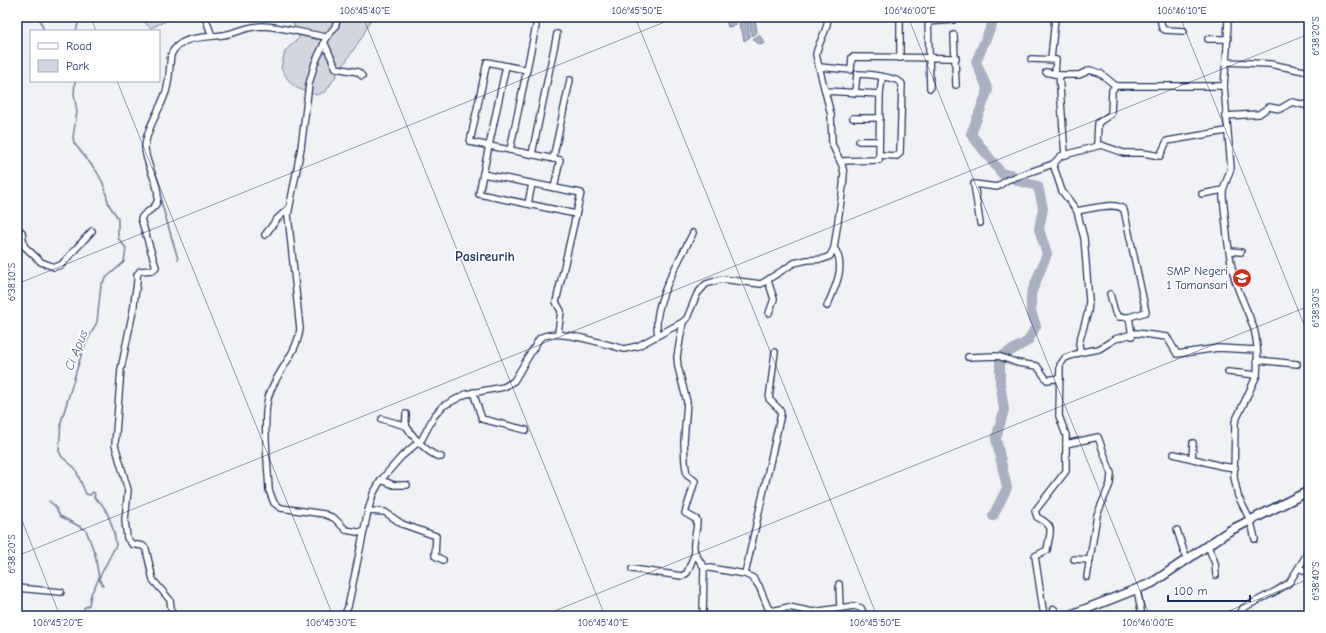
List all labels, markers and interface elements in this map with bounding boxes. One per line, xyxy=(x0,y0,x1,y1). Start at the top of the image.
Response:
text: 106°45'40"E xyxy=(340,5,390,17)
text: 106°45'50"E xyxy=(612,5,662,17)
text: 106°46'00"E xyxy=(884,5,936,17)
text: 106°46'10"E xyxy=(1158,5,1207,17)
text: 6°38'20"S xyxy=(1310,16,1322,56)
legend xyxy=(30,30,160,82)
text: Road xyxy=(66,39,92,53)
text: Park xyxy=(66,59,89,73)
district label: Pasireurih xyxy=(455,248,515,265)
text: 6°38'10"S xyxy=(6,262,18,301)
place label: SMP Negeri 1 Tamansari xyxy=(1167,264,1228,292)
school or university icon: SMP Negeri 1 Tamansari xyxy=(1231,267,1253,289)
text: 6°38'30"S xyxy=(1310,288,1322,328)
water label: Ci Apus xyxy=(61,327,91,372)
text: 6°38'20"S xyxy=(6,534,18,574)
text: 6°38'40"S xyxy=(1310,561,1322,601)
scale bar xyxy=(1168,577,1250,603)
text: 100 m xyxy=(1174,584,1207,598)
text: 106°45'20"E xyxy=(33,617,83,629)
text: 106°45'30"E xyxy=(306,617,356,629)
text: 106°45'40"E xyxy=(578,617,628,629)
text: 106°45'50"E xyxy=(850,617,900,629)
text: 106°46'00"E xyxy=(1122,617,1174,629)

